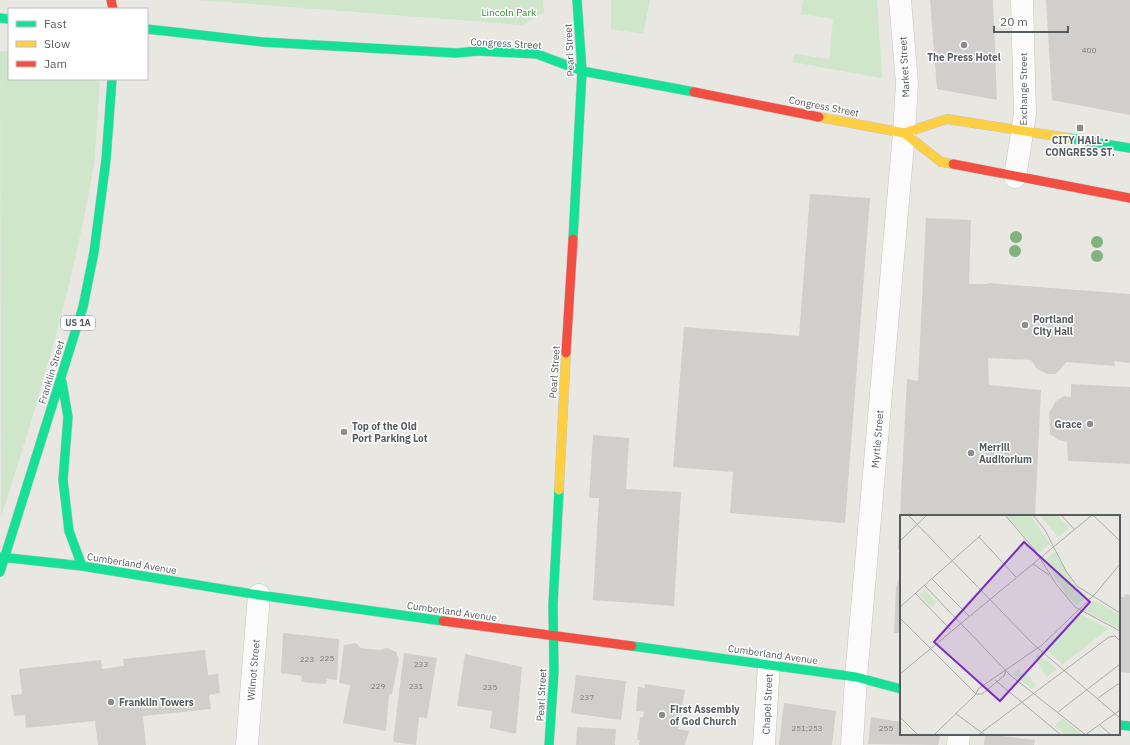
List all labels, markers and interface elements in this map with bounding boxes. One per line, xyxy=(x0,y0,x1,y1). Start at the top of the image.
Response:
park label: Lincoln Park xyxy=(482,6,537,19)
legend xyxy=(8,8,148,80)
scale bar xyxy=(994,8,1068,34)
text: 20 m xyxy=(1000,14,1028,29)
text: Fast xyxy=(44,16,67,31)
street label: Pearl Street xyxy=(562,23,577,77)
street label: Congress Street xyxy=(470,35,542,52)
text: Slow xyxy=(44,36,70,51)
street label: Market Street xyxy=(896,36,913,98)
marker: The Press Hotel xyxy=(959,40,969,50)
house number: 400 xyxy=(1082,45,1096,55)
place label: The Press Hotel xyxy=(927,51,1001,64)
street label: Exchange Street xyxy=(1017,52,1030,126)
text: Jam xyxy=(44,56,67,71)
street label: Congress Street xyxy=(788,93,861,120)
marker: CITY HALL - CONGRESS ST. xyxy=(1075,123,1085,133)
place label: CITY HALL - CONGRESS ST. xyxy=(1045,134,1115,159)
place label: Portland City Hall xyxy=(1033,313,1074,338)
road number: US 1A xyxy=(61,316,95,330)
marker: Portland City Hall xyxy=(1020,320,1030,330)
street label: Franklin Street xyxy=(36,338,67,406)
street label: Pearl Street xyxy=(546,345,563,399)
street label: Myrtle Street xyxy=(868,409,887,469)
place label: Grace xyxy=(1054,418,1082,431)
marker: Grace xyxy=(1085,419,1095,429)
place label: Top of the Old Port Parking Lot xyxy=(352,420,428,445)
marker: Top of the Old Port Parking Lot xyxy=(339,427,349,437)
place label: Merrill Auditorium xyxy=(979,441,1032,466)
marker: Merrill Auditorium xyxy=(966,448,976,458)
inset map xyxy=(900,515,1120,735)
street label: Cumberland Avenue xyxy=(86,550,178,577)
street label: Cumberland Avenue xyxy=(406,599,498,624)
street label: Wilmot Street xyxy=(244,638,263,701)
street label: Cumberland Avenue xyxy=(727,642,819,667)
house number: 225 xyxy=(320,653,334,663)
house number: 223 xyxy=(300,654,314,664)
house number: 233 xyxy=(414,659,428,669)
street label: Pearl Street xyxy=(534,668,549,722)
street label: Chapel Street xyxy=(759,673,776,735)
house number: 229 xyxy=(371,681,385,691)
house number: 231 xyxy=(409,681,423,691)
house number: 235 xyxy=(483,682,497,692)
house number: 237 xyxy=(580,692,594,702)
place label: Franklin Towers xyxy=(119,696,194,709)
marker: Franklin Towers xyxy=(106,697,116,707)
place label: First Assembly of God Church xyxy=(670,703,740,728)
marker: First Assembly of God Church xyxy=(657,710,667,720)
house number: 251;253 xyxy=(791,723,823,733)
house number: 255 xyxy=(879,723,893,733)

